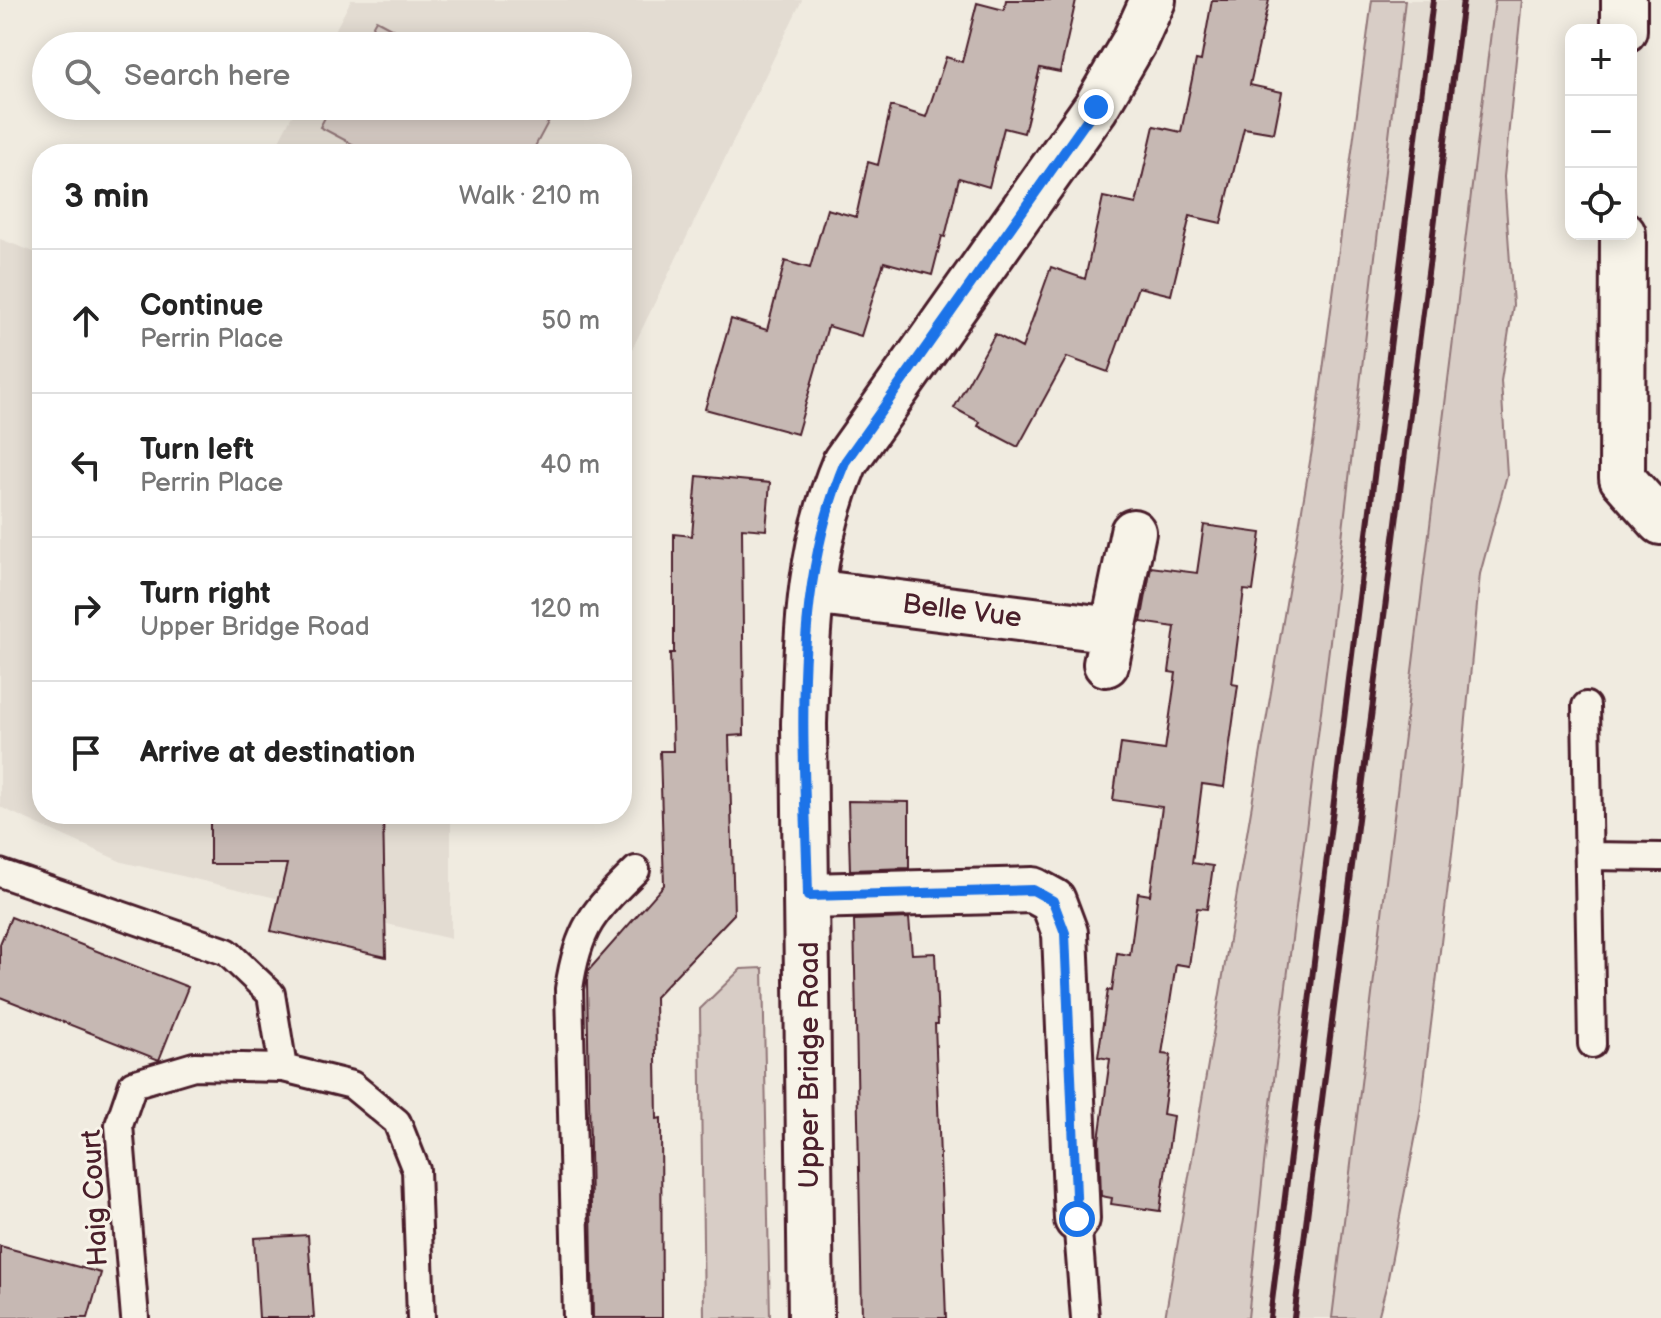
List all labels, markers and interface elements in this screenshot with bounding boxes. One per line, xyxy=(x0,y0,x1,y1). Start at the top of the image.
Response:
map controls xyxy=(1565,24,1637,240)
button: + xyxy=(1565,24,1637,96)
search box xyxy=(32,32,632,120)
icon: search xyxy=(60,54,104,98)
text: Search here xyxy=(124,58,290,94)
route end xyxy=(1078,89,1114,125)
button: − xyxy=(1565,96,1637,168)
button: locate xyxy=(1565,168,1637,240)
text: 3 min xyxy=(64,176,149,217)
text: Walk · 210 m xyxy=(459,181,600,212)
text: Continue xyxy=(140,288,263,324)
icon: ahead xyxy=(64,299,108,343)
text: 50 m xyxy=(541,306,600,337)
text: Perrin Place xyxy=(140,324,283,355)
text: Turn left xyxy=(140,432,254,468)
icon: left xyxy=(64,443,108,487)
text: 40 m xyxy=(540,450,600,481)
text: Perrin Place xyxy=(140,468,283,499)
text: Turn right xyxy=(140,576,271,612)
icon: right xyxy=(64,587,108,631)
street label: Belle Vue xyxy=(901,587,1023,635)
text: 120 m xyxy=(531,594,600,625)
text: Upper Bridge Road xyxy=(140,612,370,643)
icon: arrive xyxy=(64,731,108,775)
text: Arrive at destination xyxy=(140,735,416,771)
street label: Upper Bridge Road xyxy=(793,941,826,1189)
street label: Haig Court xyxy=(75,1128,115,1267)
route start xyxy=(1059,1201,1095,1237)

